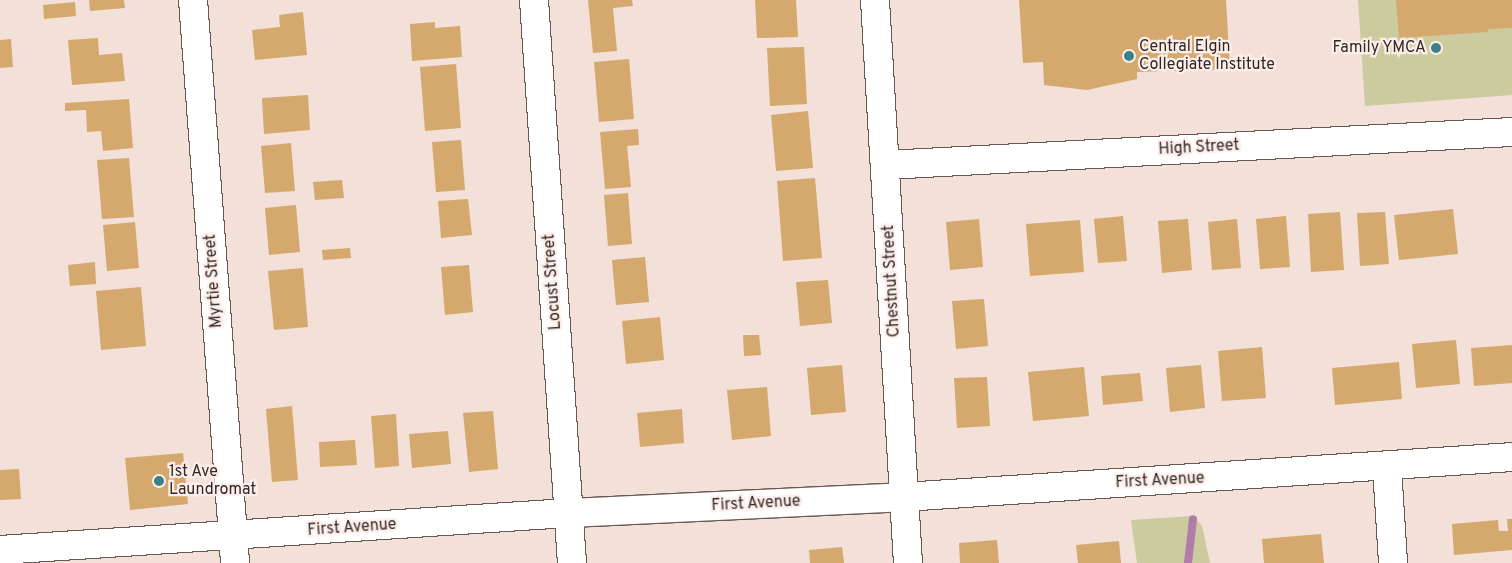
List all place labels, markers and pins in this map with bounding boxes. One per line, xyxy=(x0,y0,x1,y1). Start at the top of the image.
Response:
place label: Central Elgin Collegiate Institute xyxy=(1139,37,1275,75)
place label: Family YMCA xyxy=(1332,38,1426,58)
marker: Family YMCA xyxy=(1430,42,1442,54)
marker: Central Elgin Collegiate Institute xyxy=(1123,50,1135,62)
place label: 1st Ave Laundromat xyxy=(169,462,256,500)
marker: 1st Ave Laundromat xyxy=(153,475,165,487)

